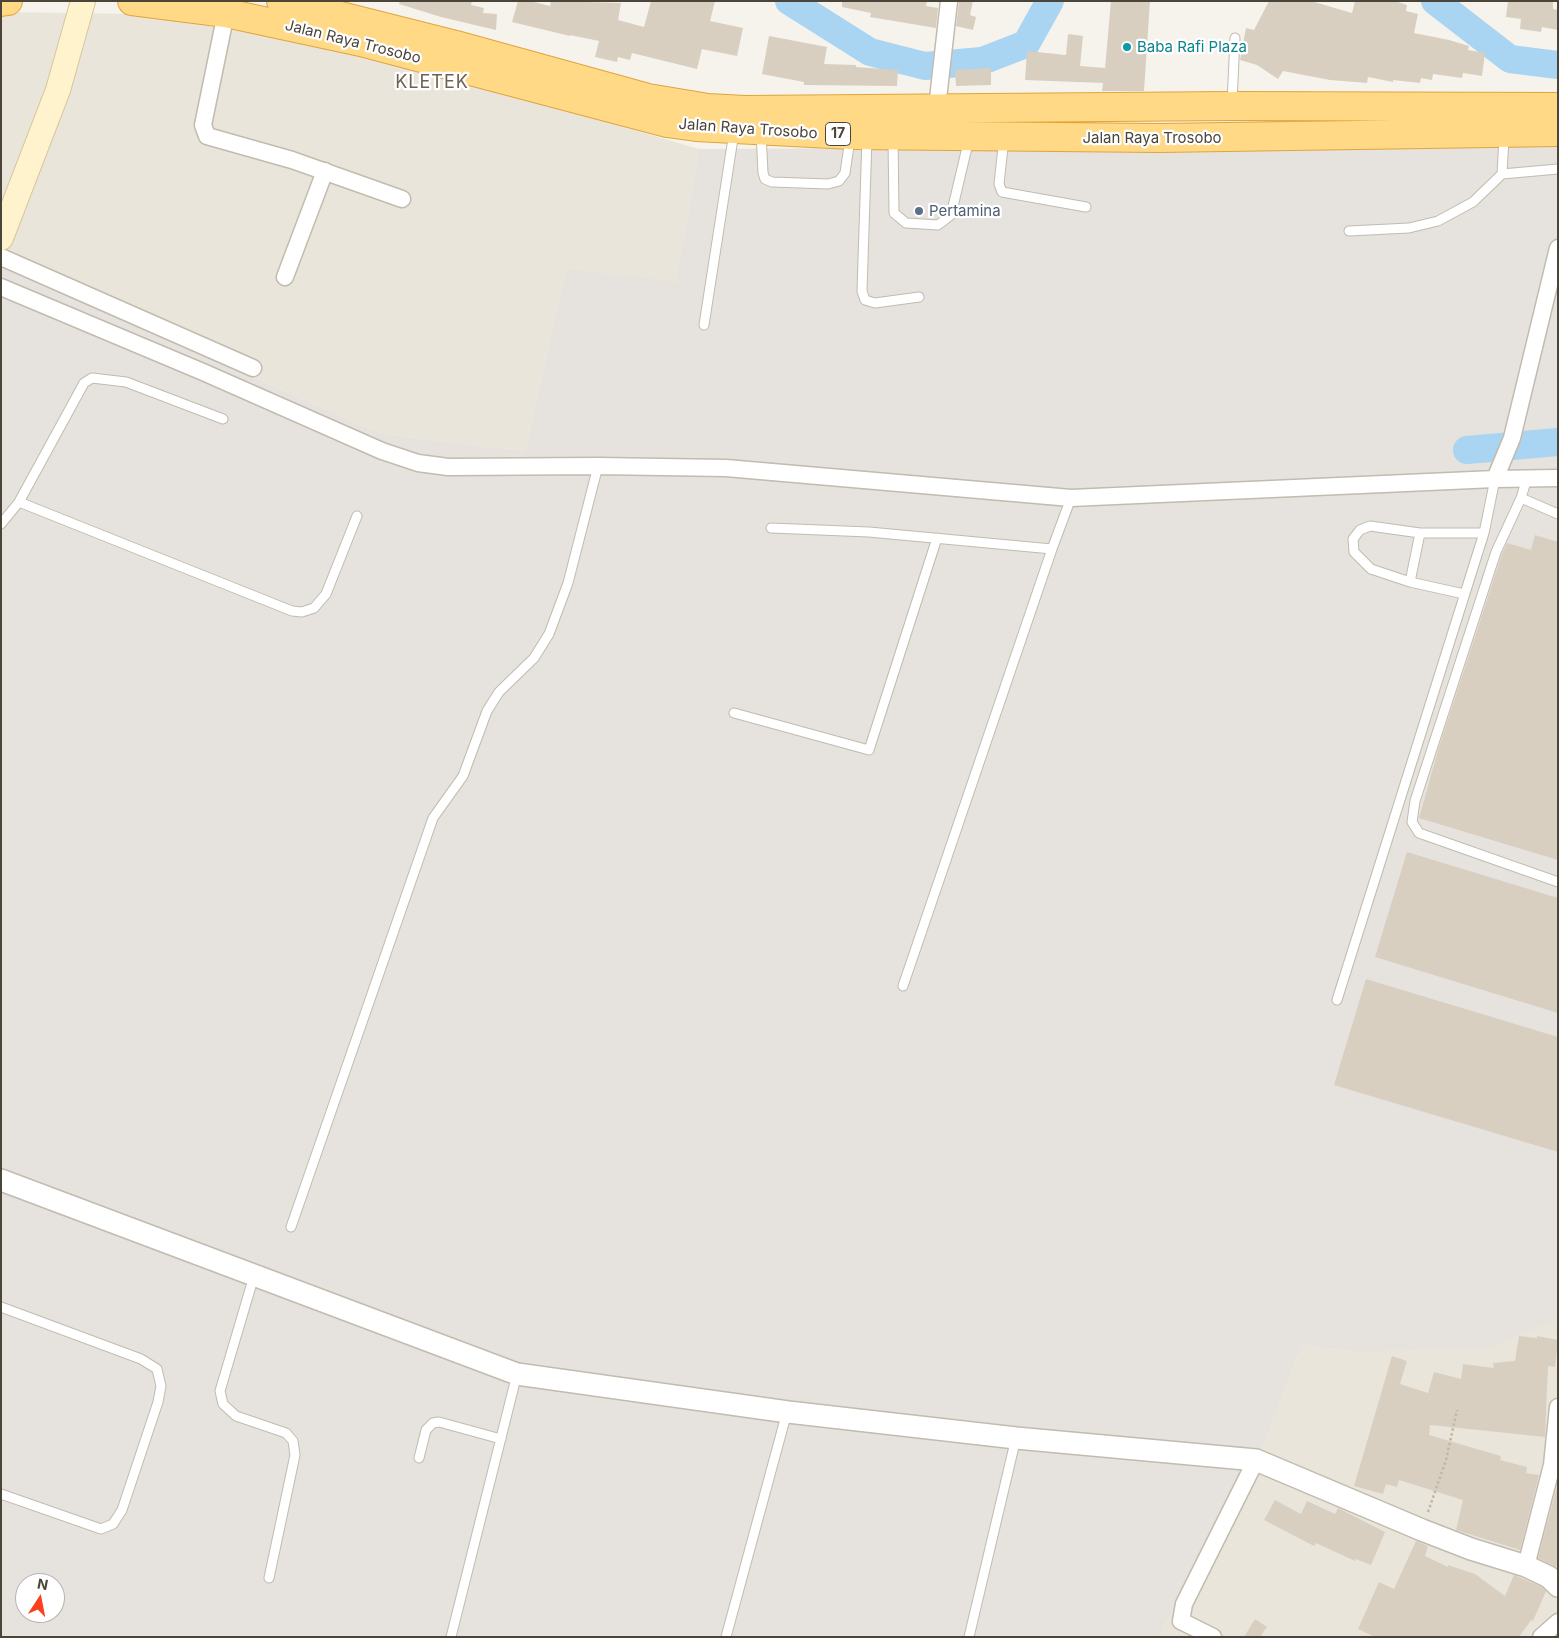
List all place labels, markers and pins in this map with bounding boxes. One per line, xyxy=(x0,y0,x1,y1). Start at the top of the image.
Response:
place label: Baba Rafi Plaza xyxy=(1137,38,1247,56)
marker: Baba Rafi Plaza xyxy=(1121,41,1133,53)
place label: Pertamina xyxy=(929,202,1001,220)
marker: Pertamina xyxy=(913,205,925,217)

